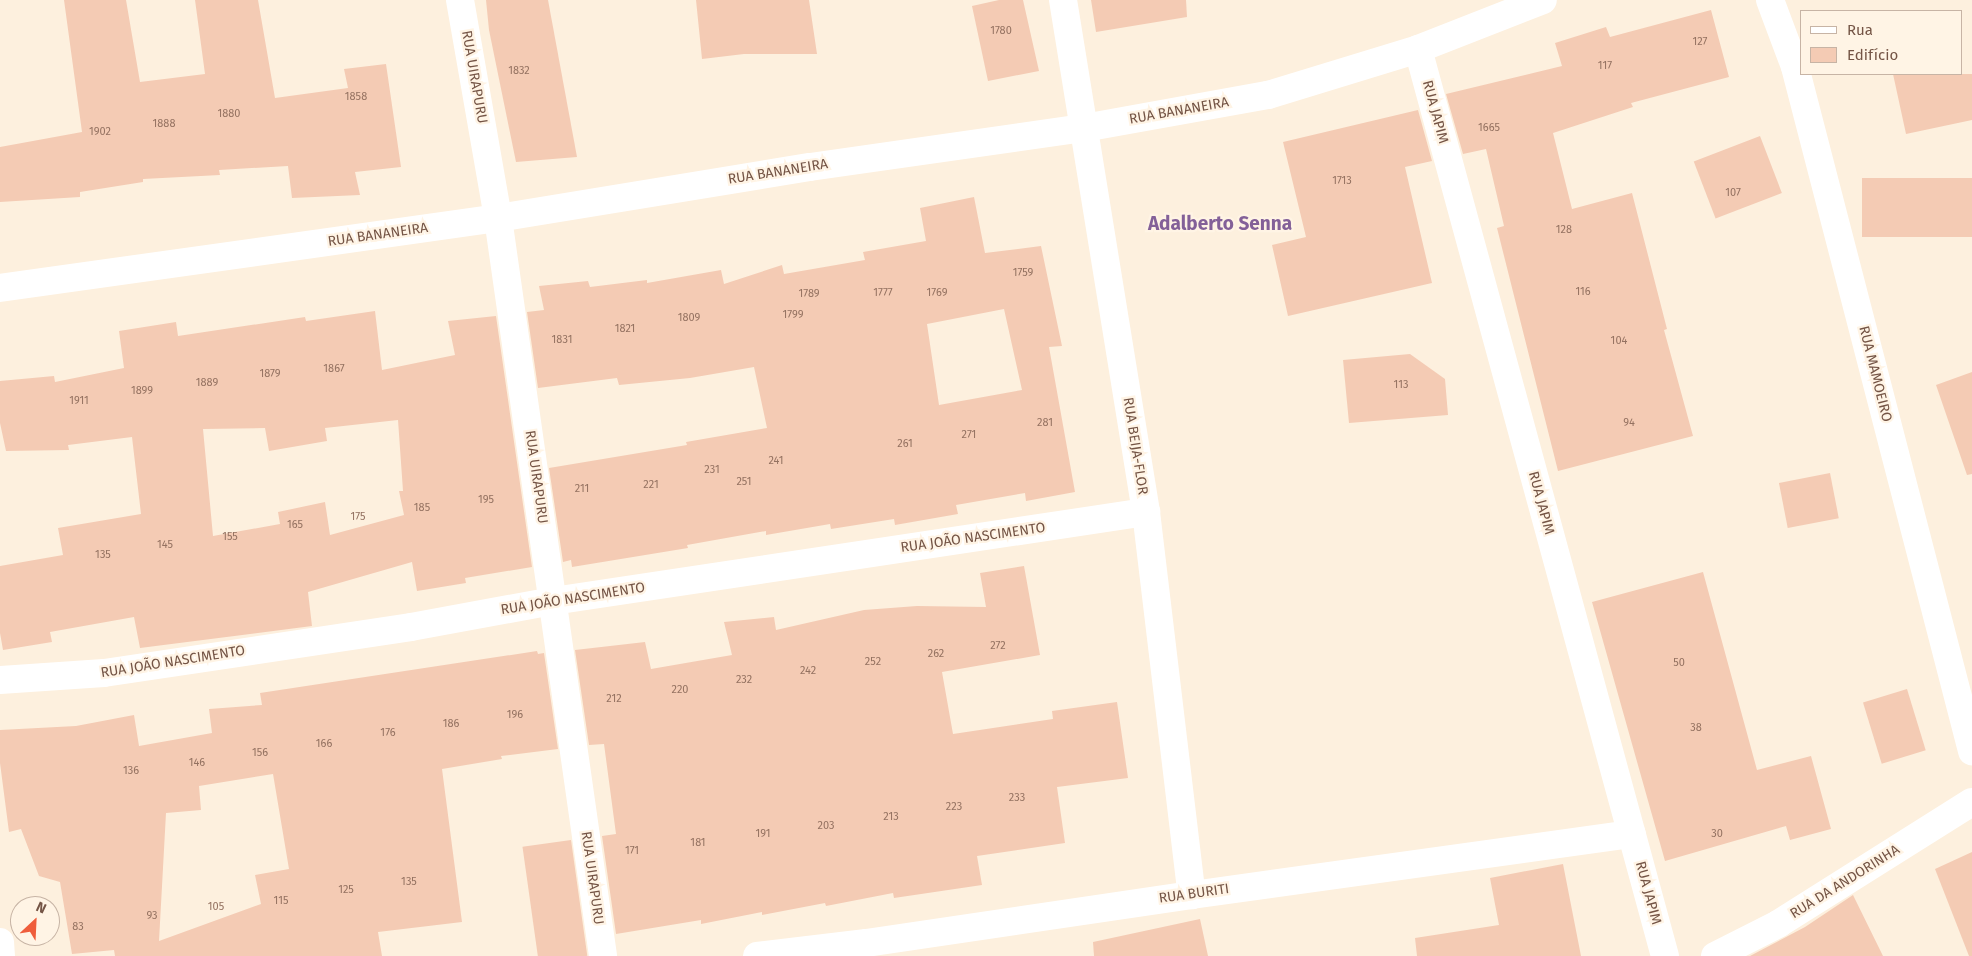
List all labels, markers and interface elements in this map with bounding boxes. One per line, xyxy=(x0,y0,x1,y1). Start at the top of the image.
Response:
legend xyxy=(1800,10,1962,75)
text: Rua xyxy=(1847,21,1873,39)
house number: 1780 xyxy=(990,24,1012,38)
street label: RUA UIRAPURU xyxy=(458,29,490,125)
house number: 127 xyxy=(1693,35,1707,49)
text: Edifício xyxy=(1847,46,1898,64)
house number: 117 xyxy=(1598,59,1612,73)
house number: 1832 xyxy=(508,64,530,78)
street label: RUA JAPIM xyxy=(1419,79,1451,145)
house number: 1858 xyxy=(345,90,367,104)
street label: RUA BANANEIRA xyxy=(1128,94,1230,128)
house number: 1880 xyxy=(217,107,241,121)
house number: 1888 xyxy=(153,117,175,131)
house number: 1665 xyxy=(1478,121,1500,135)
house number: 1902 xyxy=(89,125,111,139)
street label: RUA BANANEIRA xyxy=(727,156,829,188)
house number: 1713 xyxy=(1332,174,1352,188)
house number: 107 xyxy=(1725,186,1741,200)
district label: Adalberto Senna xyxy=(1148,213,1292,235)
street label: RUA BANANEIRA xyxy=(327,220,429,250)
house number: 128 xyxy=(1556,223,1572,237)
house number: 1759 xyxy=(1013,266,1033,280)
house number: 116 xyxy=(1575,285,1591,299)
house number: 1777 xyxy=(873,286,893,300)
house number: 1769 xyxy=(927,286,947,300)
house number: 1789 xyxy=(798,287,820,301)
house number: 1799 xyxy=(783,308,803,322)
house number: 1809 xyxy=(678,311,700,325)
house number: 1821 xyxy=(615,322,635,336)
street label: RUA MAMOEIRO xyxy=(1855,324,1895,424)
house number: 1831 xyxy=(552,333,572,347)
house number: 104 xyxy=(1611,334,1627,348)
house number: 1867 xyxy=(323,362,345,376)
house number: 1879 xyxy=(259,367,281,381)
house number: 1889 xyxy=(196,376,218,390)
house number: 113 xyxy=(1394,378,1408,392)
house number: 1899 xyxy=(131,384,153,398)
house number: 1911 xyxy=(69,394,89,408)
street label: RUA BEIJA-FLOR xyxy=(1119,396,1151,496)
house number: 281 xyxy=(1037,416,1053,430)
house number: 94 xyxy=(1623,416,1635,430)
house number: 271 xyxy=(962,428,976,442)
street label: RUA UIRAPURU xyxy=(521,429,551,525)
house number: 261 xyxy=(897,437,913,451)
house number: 241 xyxy=(768,454,784,468)
house number: 231 xyxy=(704,463,720,477)
street label: RUA JAPIM xyxy=(1525,470,1557,536)
house number: 251 xyxy=(736,475,752,489)
house number: 221 xyxy=(643,478,659,492)
house number: 211 xyxy=(575,482,589,496)
house number: 195 xyxy=(478,493,494,507)
house number: 185 xyxy=(414,501,430,515)
house number: 175 xyxy=(351,510,365,524)
house number: 165 xyxy=(287,518,303,532)
street label: RUA JOÃO NASCIMENTO xyxy=(900,520,1046,556)
house number: 155 xyxy=(222,530,238,544)
house number: 145 xyxy=(157,538,173,552)
house number: 135 xyxy=(95,548,111,562)
street label: RUA JOÃO NASCIMENTO xyxy=(500,579,646,619)
house number: 272 xyxy=(990,639,1006,653)
street label: RUA JOÃO NASCIMENTO xyxy=(100,642,246,682)
house number: 262 xyxy=(928,647,944,661)
house number: 252 xyxy=(865,655,881,669)
house number: 50 xyxy=(1673,656,1685,670)
house number: 242 xyxy=(800,664,816,678)
house number: 232 xyxy=(736,673,752,687)
house number: 220 xyxy=(671,683,689,697)
house number: 212 xyxy=(606,692,622,706)
house number: 196 xyxy=(507,708,523,722)
house number: 186 xyxy=(443,717,459,731)
house number: 38 xyxy=(1690,721,1702,735)
house number: 176 xyxy=(380,726,396,740)
house number: 166 xyxy=(316,737,332,751)
house number: 156 xyxy=(252,746,268,760)
house number: 146 xyxy=(189,756,205,770)
house number: 136 xyxy=(123,764,139,778)
house number: 233 xyxy=(1009,791,1025,805)
house number: 223 xyxy=(946,800,962,814)
house number: 213 xyxy=(883,810,899,824)
house number: 203 xyxy=(818,819,834,833)
house number: 191 xyxy=(755,827,771,841)
house number: 30 xyxy=(1711,827,1723,841)
street label: RUA UIRAPURU xyxy=(577,830,607,926)
house number: 181 xyxy=(690,836,706,850)
street label: RUA DA ANDORINHA xyxy=(1787,842,1903,922)
house number: 171 xyxy=(625,844,639,858)
street label: RUA JAPIM xyxy=(1632,860,1664,926)
house number: 135 xyxy=(401,875,417,889)
street label: RUA BURITI xyxy=(1158,881,1230,907)
house number: 125 xyxy=(338,883,354,897)
house number: 115 xyxy=(274,894,288,908)
north arrow xyxy=(10,896,60,946)
text: N xyxy=(33,898,49,918)
house number: 105 xyxy=(208,900,224,914)
house number: 93 xyxy=(146,909,158,923)
house number: 83 xyxy=(72,920,84,934)

